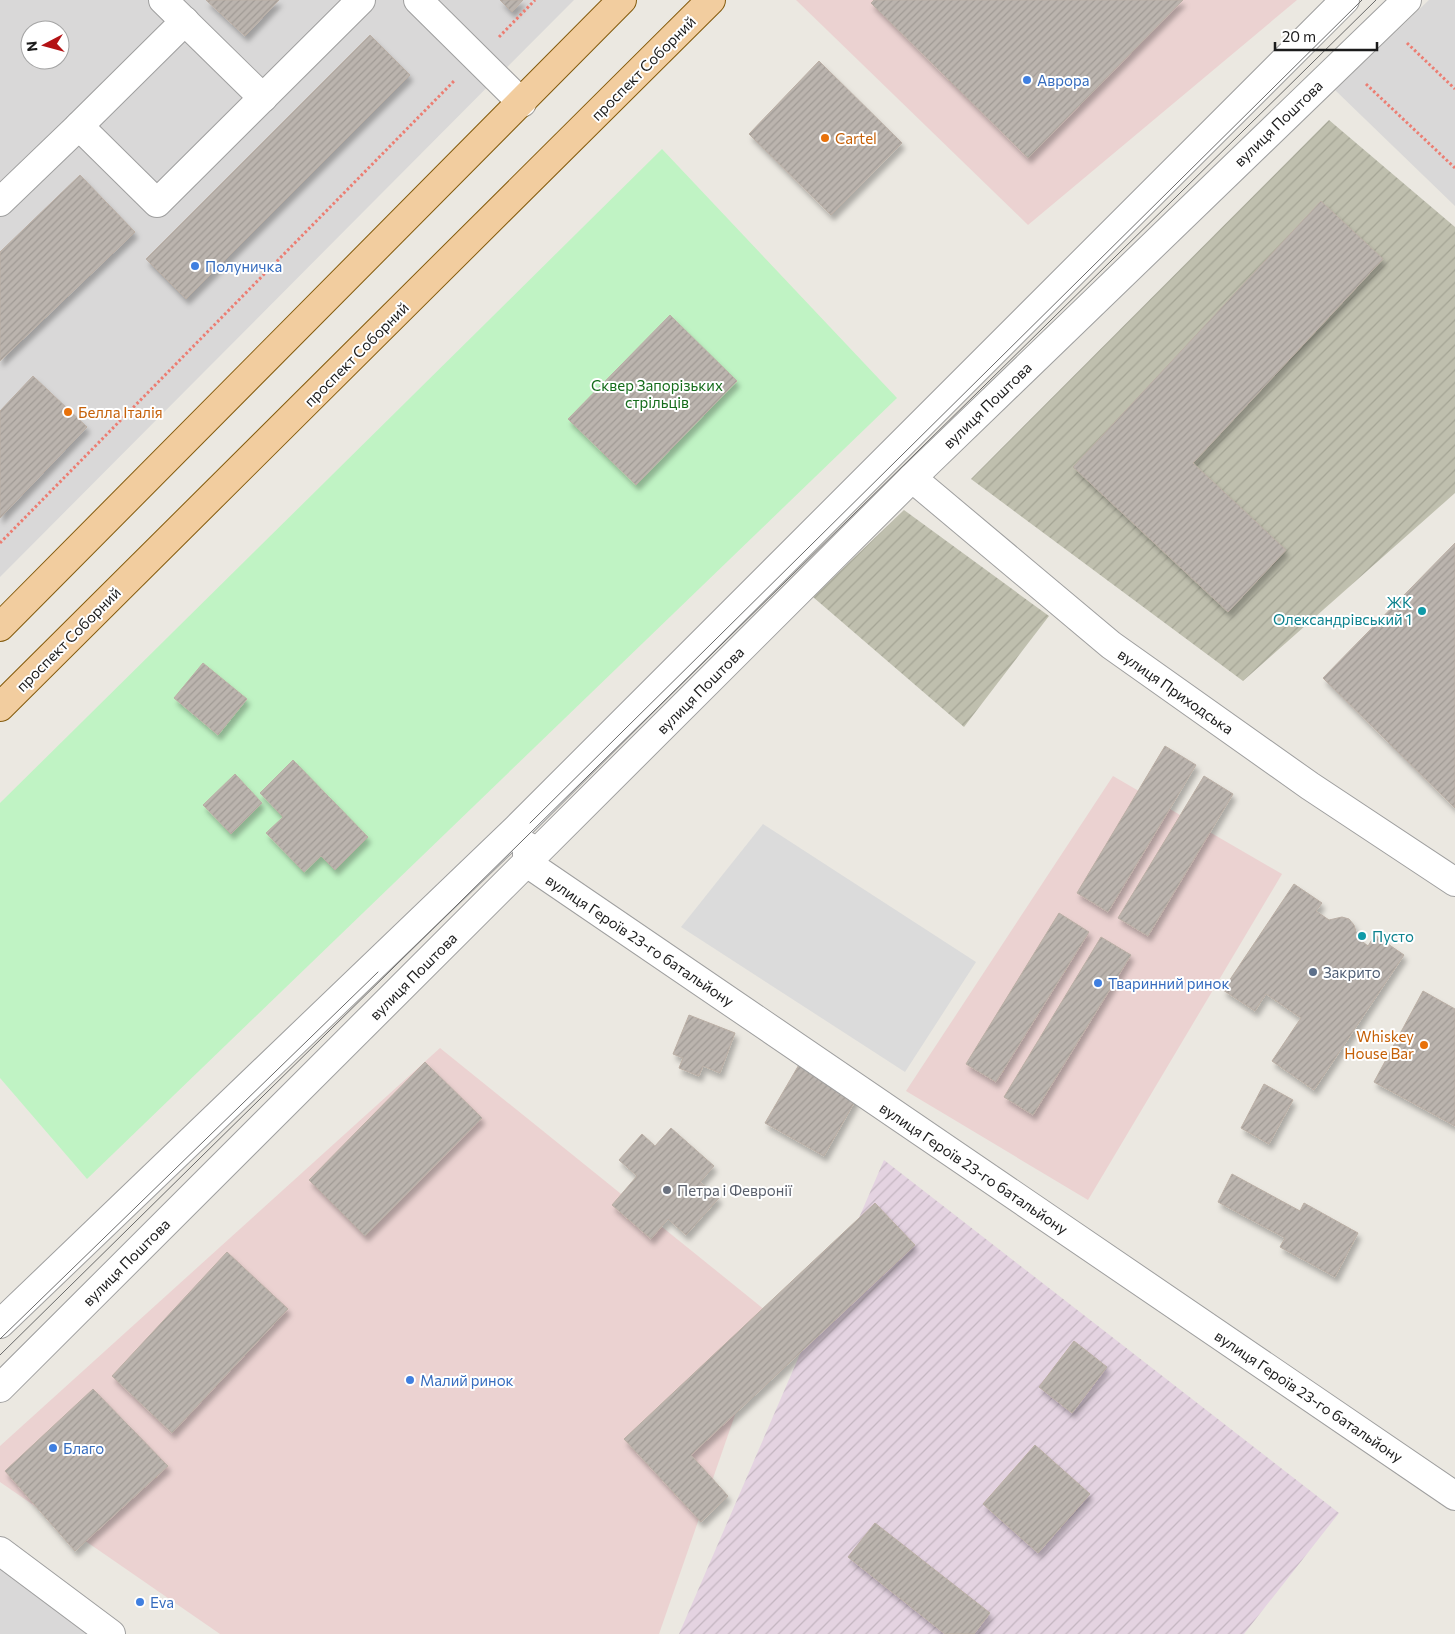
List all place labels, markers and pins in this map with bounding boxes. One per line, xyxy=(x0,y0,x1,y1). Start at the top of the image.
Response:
place label: Аврора xyxy=(1037,71,1090,89)
marker: Аврора xyxy=(1021,74,1033,86)
place label: Cartel xyxy=(835,129,877,147)
marker: Cartel xyxy=(819,132,831,144)
place label: Полуничка xyxy=(205,257,282,275)
marker: Полуничка xyxy=(189,260,201,272)
place label: Белла Італія xyxy=(78,403,163,421)
marker: Белла Італія xyxy=(62,406,74,418)
place label: ЖК Олександрівський 1 xyxy=(1273,593,1412,628)
marker: ЖК Олександрівський 1 xyxy=(1416,605,1428,617)
place label: Пусто xyxy=(1372,927,1414,945)
marker: Пусто xyxy=(1356,930,1368,942)
place label: Закрито xyxy=(1323,963,1381,981)
marker: Закрито xyxy=(1307,966,1319,978)
place label: Тваринний ринок xyxy=(1108,974,1230,992)
marker: Тваринний ринок xyxy=(1092,977,1104,989)
place label: Whiskey House Bar xyxy=(1344,1027,1414,1062)
marker: Whiskey House Bar xyxy=(1418,1039,1430,1051)
place label: Петра і Февронії xyxy=(677,1181,793,1199)
marker: Петра і Февронії xyxy=(661,1184,673,1196)
place label: Малий ринок xyxy=(420,1371,514,1389)
marker: Малий ринок xyxy=(404,1374,416,1386)
place label: Благо xyxy=(63,1439,104,1457)
marker: Благо xyxy=(47,1442,59,1454)
place label: Eva xyxy=(150,1593,174,1611)
marker: Eva xyxy=(134,1596,146,1608)

